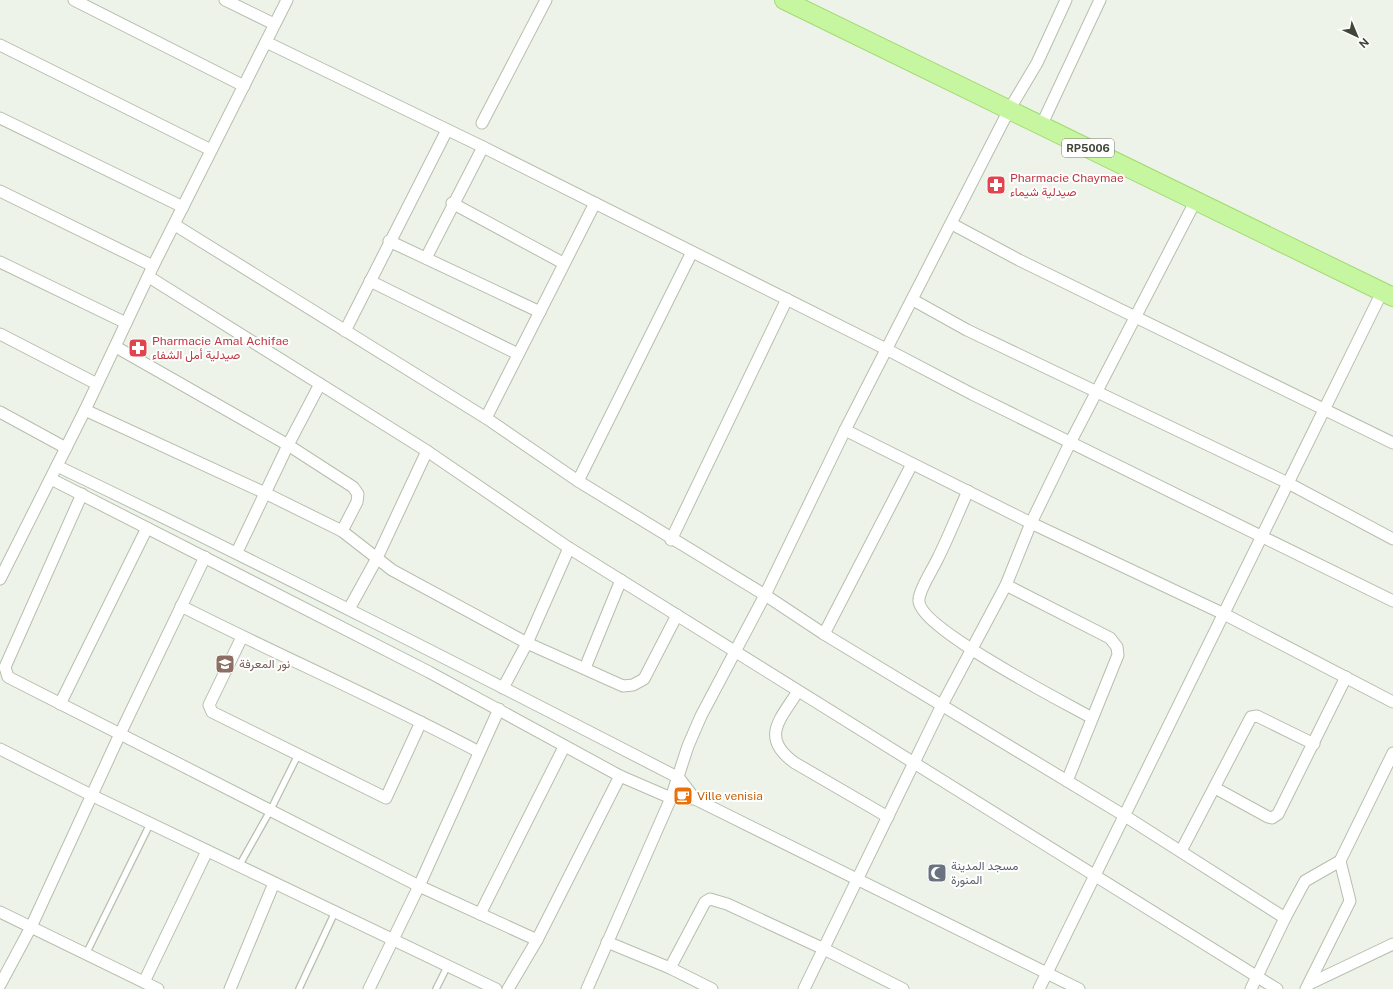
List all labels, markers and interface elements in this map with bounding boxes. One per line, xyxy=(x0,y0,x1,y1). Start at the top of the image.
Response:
north arrow xyxy=(1337,16,1377,56)
text: N xyxy=(1357,36,1371,50)
road number: RP5006 xyxy=(1062,139,1114,157)
place label: Pharmacie Chaymae صيدلية شيماء xyxy=(1010,171,1124,199)
pharmacy icon: Pharmacie Chaymae صيدلية شيماء xyxy=(985,174,1007,196)
place label: Pharmacie Amal Achifae صيدلية أمل الشفاء xyxy=(152,334,289,363)
pharmacy icon: Pharmacie Amal Achifae صيدلية أمل الشفاء xyxy=(127,337,149,359)
school or university icon: نور المعرفة xyxy=(214,653,236,675)
place label: نور المعرفة xyxy=(239,657,290,672)
cafe icon: Ville venisia xyxy=(672,785,694,807)
place label: Ville venisia xyxy=(697,789,763,803)
place label: مسجد المدينة المنورة xyxy=(951,859,1019,888)
mosque icon: مسجد المدينة المنورة xyxy=(926,862,948,884)

